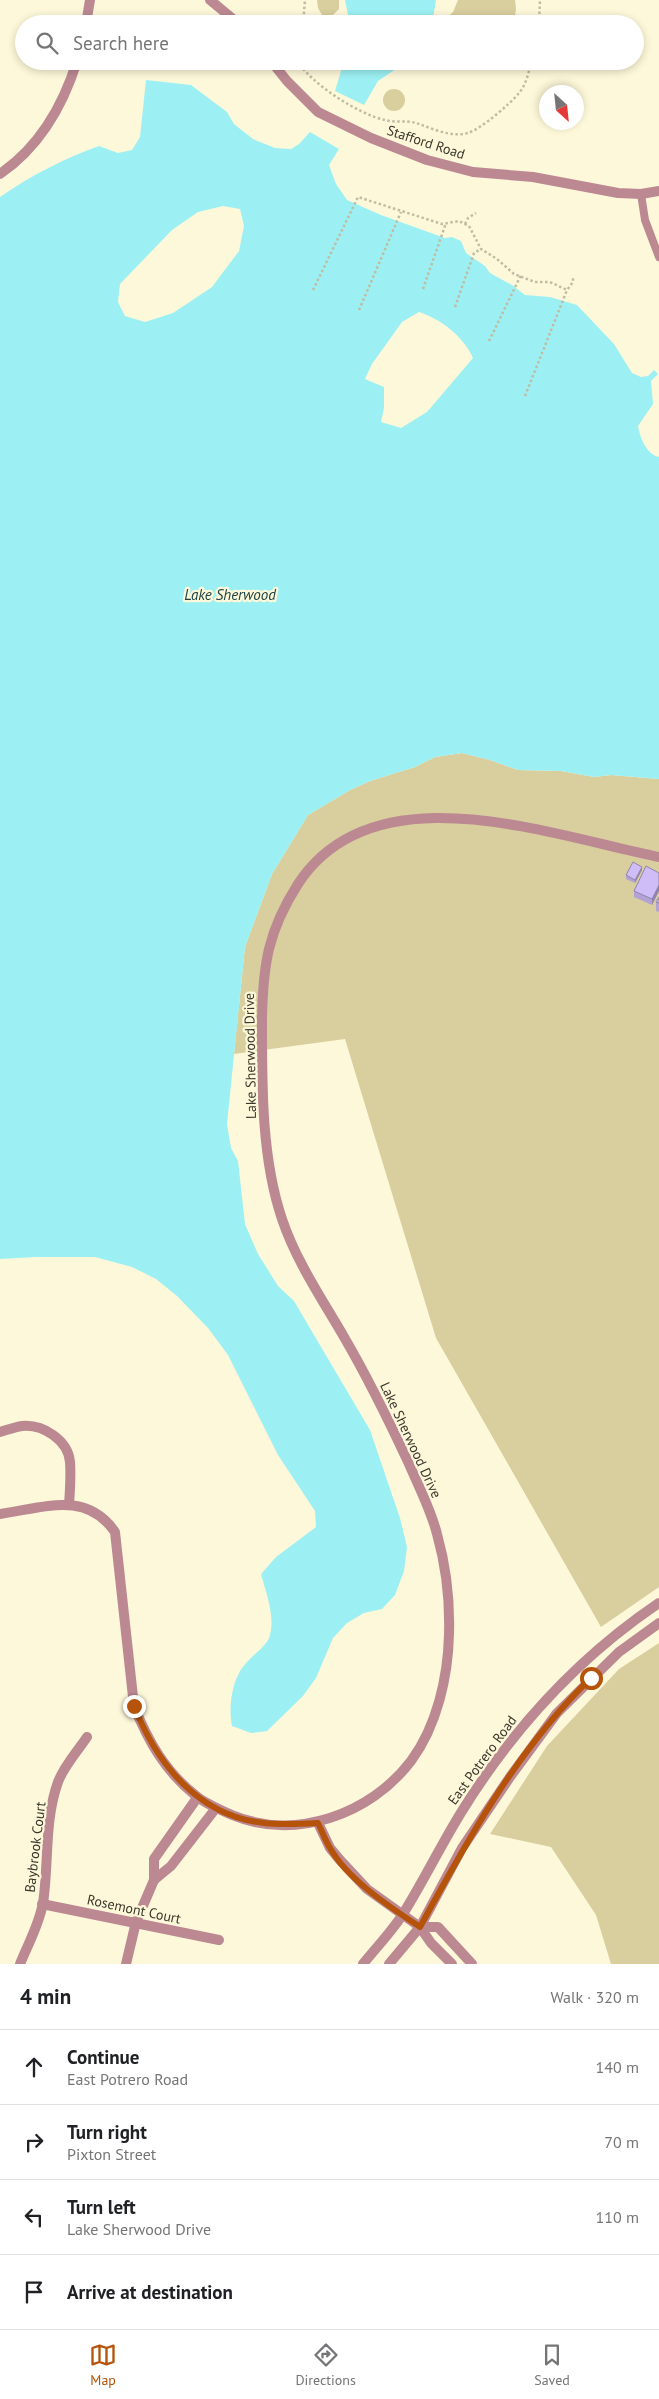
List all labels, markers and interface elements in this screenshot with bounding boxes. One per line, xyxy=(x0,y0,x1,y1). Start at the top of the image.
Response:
search box xyxy=(15,15,644,70)
icon: search xyxy=(33,29,61,57)
text: Search here xyxy=(73,31,169,55)
north arrow xyxy=(539,85,584,130)
street label: Stafford Road xyxy=(385,121,467,163)
water label: Lake Sherwood xyxy=(184,585,276,604)
street label: Lake Sherwood Drive xyxy=(240,993,260,1119)
street label: Lake Sherwood Drive xyxy=(376,1379,446,1501)
route start xyxy=(580,1667,603,1690)
route end xyxy=(123,1695,146,1718)
street label: East Potrero Road xyxy=(444,1712,520,1808)
street label: Baybrook Court xyxy=(20,1800,50,1893)
street label: Rosemont Court xyxy=(85,1890,183,1928)
text: 4 min xyxy=(20,1983,71,2010)
text: Walk · 320 m xyxy=(550,1987,639,2007)
text: Continue xyxy=(67,2045,139,2069)
icon: ahead xyxy=(20,2053,48,2081)
text: 140 m xyxy=(596,2057,639,2077)
text: East Potrero Road xyxy=(67,2069,188,2089)
text: Turn right xyxy=(67,2120,147,2144)
icon: right xyxy=(20,2128,48,2156)
text: 70 m xyxy=(604,2132,639,2152)
text: Pixton Street xyxy=(67,2144,156,2164)
text: Turn left xyxy=(67,2195,136,2219)
icon: left xyxy=(20,2203,48,2231)
text: 110 m xyxy=(596,2207,639,2227)
text: Lake Sherwood Drive xyxy=(67,2219,211,2239)
icon: arrive xyxy=(20,2278,48,2306)
text: Arrive at destination xyxy=(67,2280,233,2304)
tab: Map xyxy=(89,2341,117,2389)
tab: Directions xyxy=(295,2341,356,2389)
tab: Saved xyxy=(534,2341,570,2389)

